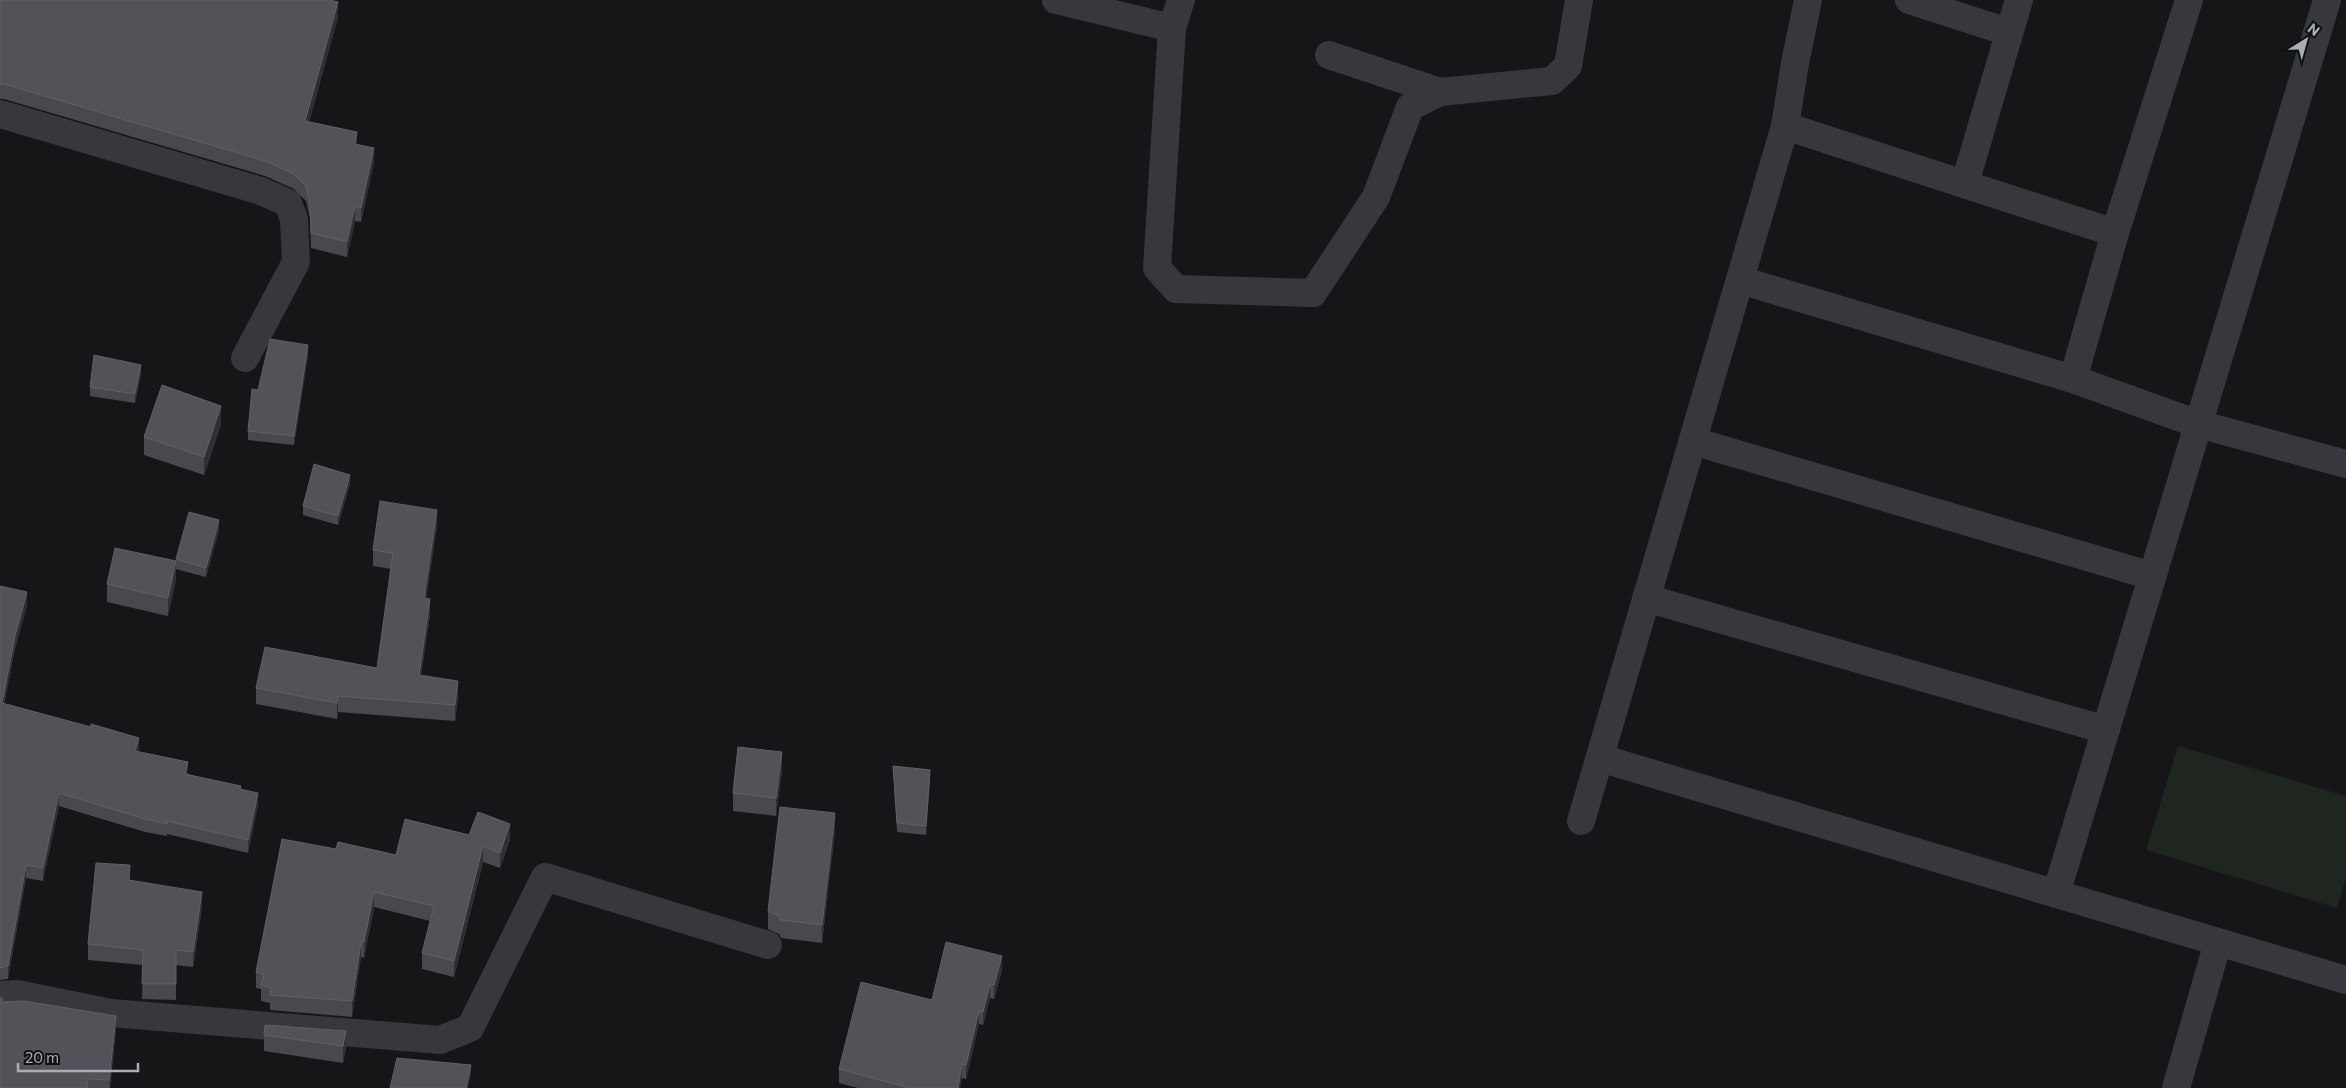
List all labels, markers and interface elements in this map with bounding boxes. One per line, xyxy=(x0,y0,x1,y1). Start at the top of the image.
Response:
north arrow xyxy=(2281,15,2331,65)
text: N xyxy=(2305,19,2323,39)
scale bar xyxy=(18,1040,138,1072)
text: 20 m xyxy=(25,1048,59,1066)

